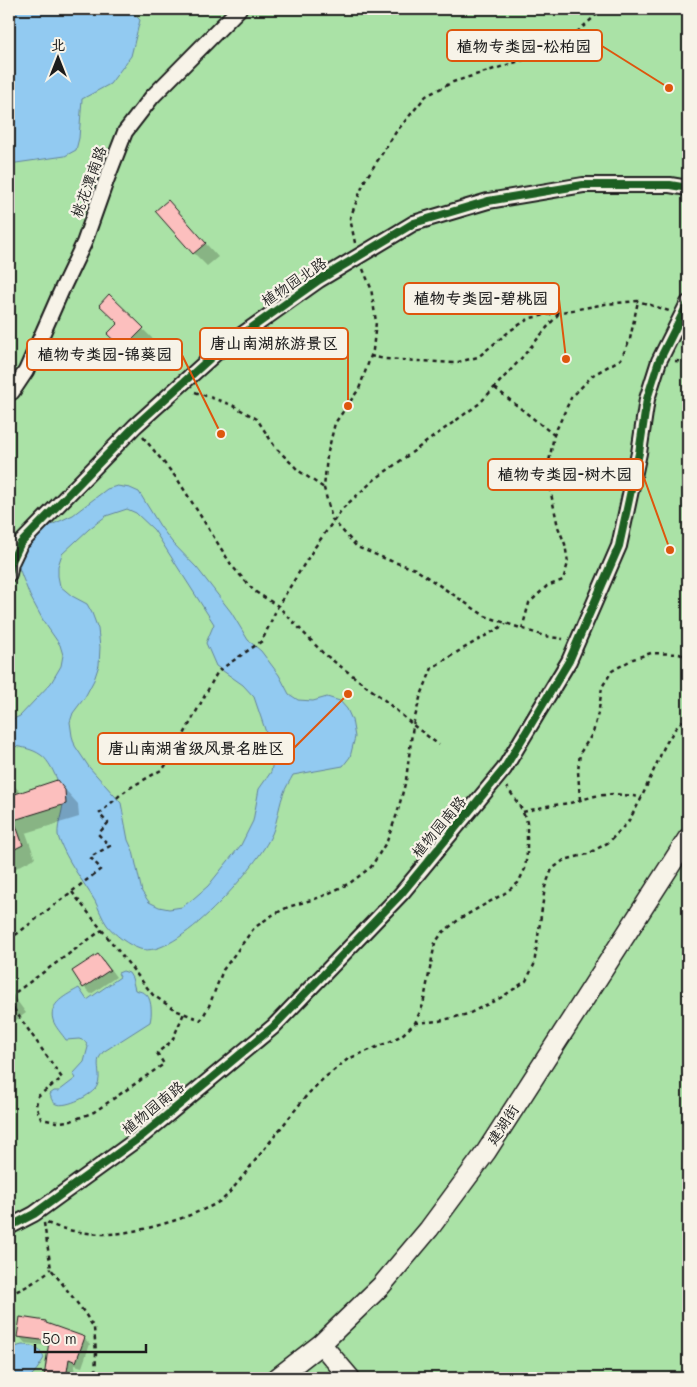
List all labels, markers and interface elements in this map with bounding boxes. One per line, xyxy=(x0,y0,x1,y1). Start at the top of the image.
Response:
callout: 植物专类园-松柏园 xyxy=(447,30,602,61)
north arrow xyxy=(32,32,82,82)
text: 北 xyxy=(51,35,65,54)
text: 植物专类园-松柏园 xyxy=(457,35,591,56)
street label: 桃花潭南路 xyxy=(66,143,110,220)
street label: 植物园北路 xyxy=(257,252,330,310)
callout: 植物专类园-碧桃园 xyxy=(404,283,559,314)
text: 植物专类园-碧桃园 xyxy=(414,287,548,308)
callout: 唐山南湖旅游景区 xyxy=(200,328,348,359)
text: 唐山南湖旅游景区 xyxy=(210,332,338,353)
callout: 植物专类园-锦葵园 xyxy=(27,339,182,370)
text: 植物专类园-锦葵园 xyxy=(38,343,172,364)
callout: 植物专类园-树木园 xyxy=(488,459,643,490)
text: 植物专类园-树木园 xyxy=(498,463,632,484)
callout: 唐山南湖省级风景名胜区 xyxy=(98,733,294,764)
text: 唐山南湖省级风景名胜区 xyxy=(108,737,284,758)
street label: 植物园南路 xyxy=(406,791,470,862)
street label: 植物园南路 xyxy=(117,1076,188,1139)
street label: 建湖街 xyxy=(482,1100,523,1149)
scale bar xyxy=(35,1322,146,1354)
text: 50 m xyxy=(42,1328,77,1348)

